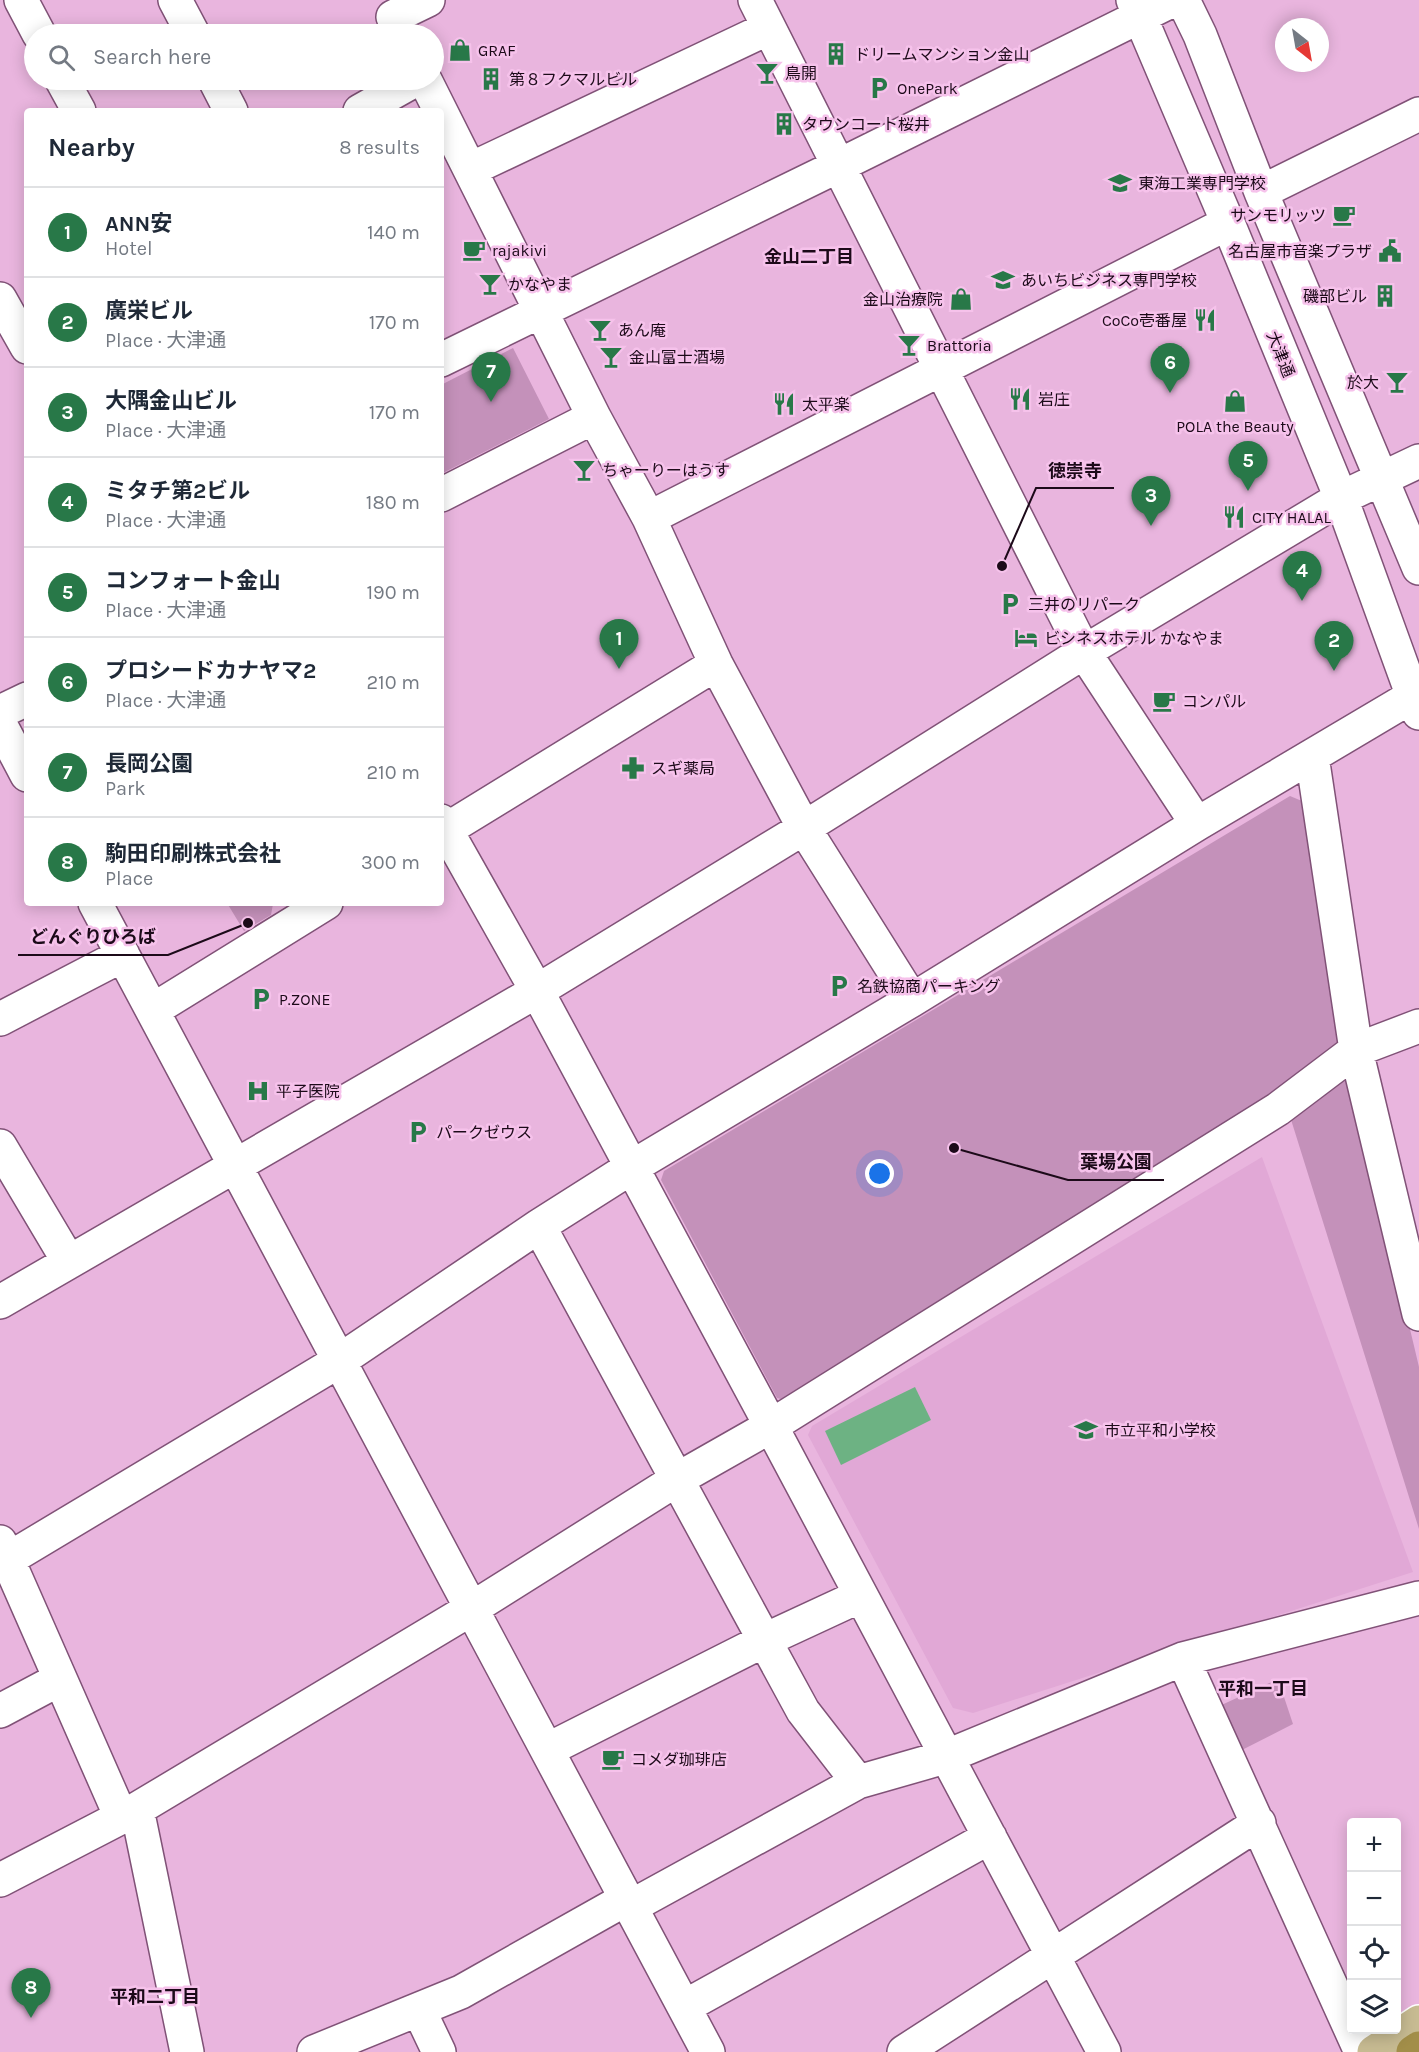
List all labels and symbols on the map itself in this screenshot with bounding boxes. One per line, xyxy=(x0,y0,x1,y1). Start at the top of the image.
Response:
north arrow xyxy=(1275,18,1329,72)
shop icon: GRAF xyxy=(447,37,473,63)
place label: GRAF xyxy=(478,41,516,60)
building icon: ドリームマンション金山 xyxy=(823,41,849,67)
place label: ドリームマンション金山 xyxy=(854,45,1030,64)
bar icon: 鳥開 xyxy=(754,60,780,86)
place label: 鳥開 xyxy=(785,64,817,83)
building icon: 第８フクマルビル xyxy=(478,66,504,92)
place label: 第８フクマルビル xyxy=(509,70,637,89)
parking icon: OnePark xyxy=(866,75,892,101)
place label: OnePark xyxy=(897,79,958,98)
building icon: タウンコート桜井 xyxy=(771,111,797,137)
place label: タウンコート桜井 xyxy=(802,115,930,134)
school or university icon: 東海工業専門学校 xyxy=(1107,170,1133,196)
place label: 東海工業専門学校 xyxy=(1138,174,1266,193)
cafe icon: サンモリッツ xyxy=(1331,202,1357,228)
place label: サンモリッツ xyxy=(1230,206,1326,225)
cafe icon: rajakivi xyxy=(461,237,487,263)
public building icon: 名古屋市音楽プラザ xyxy=(1377,238,1403,264)
place label: rajakivi xyxy=(492,241,547,260)
place label: 名古屋市音楽プラザ xyxy=(1228,242,1372,261)
district label: 金山二丁目 xyxy=(764,246,854,268)
school or university icon: あいちビジネス専門学校 xyxy=(990,267,1016,293)
bar icon: かなやま xyxy=(477,271,503,297)
place label: あいちビジネス専門学校 xyxy=(1021,271,1197,290)
place label: かなやま xyxy=(508,275,572,294)
building icon: 磯部ビル xyxy=(1372,283,1398,309)
shop icon: 金山治療院 xyxy=(948,286,974,312)
place label: 磯部ビル xyxy=(1303,287,1367,306)
place label: 金山治療院 xyxy=(863,290,943,309)
restaurant icon: CoCo壱番屋 xyxy=(1192,307,1218,333)
place label: CoCo壱番屋 xyxy=(1102,311,1187,330)
bar icon: あん庵 xyxy=(587,317,613,343)
place label: あん庵 xyxy=(618,321,666,340)
street label: 大津通 xyxy=(1263,328,1298,380)
bar icon: Brattoria xyxy=(896,332,922,358)
place label: Brattoria xyxy=(927,336,992,355)
bar icon: 金山富士酒場 xyxy=(598,344,624,370)
pin: 6 xyxy=(1150,344,1190,393)
place label: 金山富士酒場 xyxy=(629,348,725,367)
pin: 7 xyxy=(472,352,510,402)
bar icon: 於大 xyxy=(1384,369,1410,395)
place label: 於大 xyxy=(1347,373,1379,392)
restaurant icon: 岩庄 xyxy=(1007,386,1033,412)
shop icon: POLA the Beauty xyxy=(1222,388,1248,414)
place label: 岩庄 xyxy=(1038,390,1070,409)
restaurant icon: 太平楽 xyxy=(771,391,797,417)
place label: 太平楽 xyxy=(802,395,850,414)
place label: POLA the Beauty xyxy=(1176,417,1294,436)
pin: 5 xyxy=(1228,442,1268,491)
callout: 徳崇寺 xyxy=(1036,452,1114,488)
bar icon: ちゃーりーはうす xyxy=(571,457,597,483)
text: 徳崇寺 xyxy=(1048,460,1102,482)
place label: ちゃーりーはうす xyxy=(602,461,730,480)
pin: 3 xyxy=(1132,476,1170,526)
restaurant icon: CITY HALAL xyxy=(1221,504,1247,530)
place label: CITY HALAL xyxy=(1252,508,1331,527)
pin: 4 xyxy=(1282,552,1322,601)
parking icon: 三井のリパーク xyxy=(997,591,1023,617)
place label: 三井のリパーク xyxy=(1028,595,1140,614)
pin: 1 xyxy=(600,620,638,669)
pin: 2 xyxy=(1314,622,1354,671)
hotel icon: ビシネスホテル かなやま xyxy=(1013,625,1039,651)
place label: ビシネスホテル かなやま xyxy=(1044,629,1224,648)
cafe icon: コンパル xyxy=(1151,688,1177,714)
place label: コンパル xyxy=(1182,692,1246,711)
pharmacy icon: スギ薬局 xyxy=(620,755,646,781)
place label: スギ薬局 xyxy=(651,759,715,778)
callout: どんぐりひろば xyxy=(18,919,168,955)
text: どんぐりひろば xyxy=(30,926,156,948)
parking icon: 名鉄協商パーキング xyxy=(826,973,852,999)
place label: 名鉄協商パーキング xyxy=(857,977,1001,996)
parking icon: P.ZONE xyxy=(248,986,274,1012)
place label: P.ZONE xyxy=(279,990,330,1009)
hospital icon: 平子医院 xyxy=(245,1078,271,1104)
place label: 平子医院 xyxy=(276,1082,340,1101)
parking icon: パークゼウス xyxy=(405,1119,431,1145)
place label: パークゼウス xyxy=(436,1123,532,1142)
callout: 葉場公園 xyxy=(1068,1144,1164,1180)
text: 葉場公園 xyxy=(1080,1151,1152,1173)
your location xyxy=(865,1159,894,1188)
school or university icon: 市立平和小学校 xyxy=(1073,1417,1099,1443)
place label: 市立平和小学校 xyxy=(1104,1421,1216,1440)
district label: 平和一丁目 xyxy=(1218,1678,1308,1700)
cafe icon: コメダ珈琲店 xyxy=(600,1746,626,1772)
place label: コメダ珈琲店 xyxy=(631,1750,727,1769)
pin: 8 xyxy=(12,1968,51,2018)
district label: 平和二丁目 xyxy=(110,1986,200,2008)

